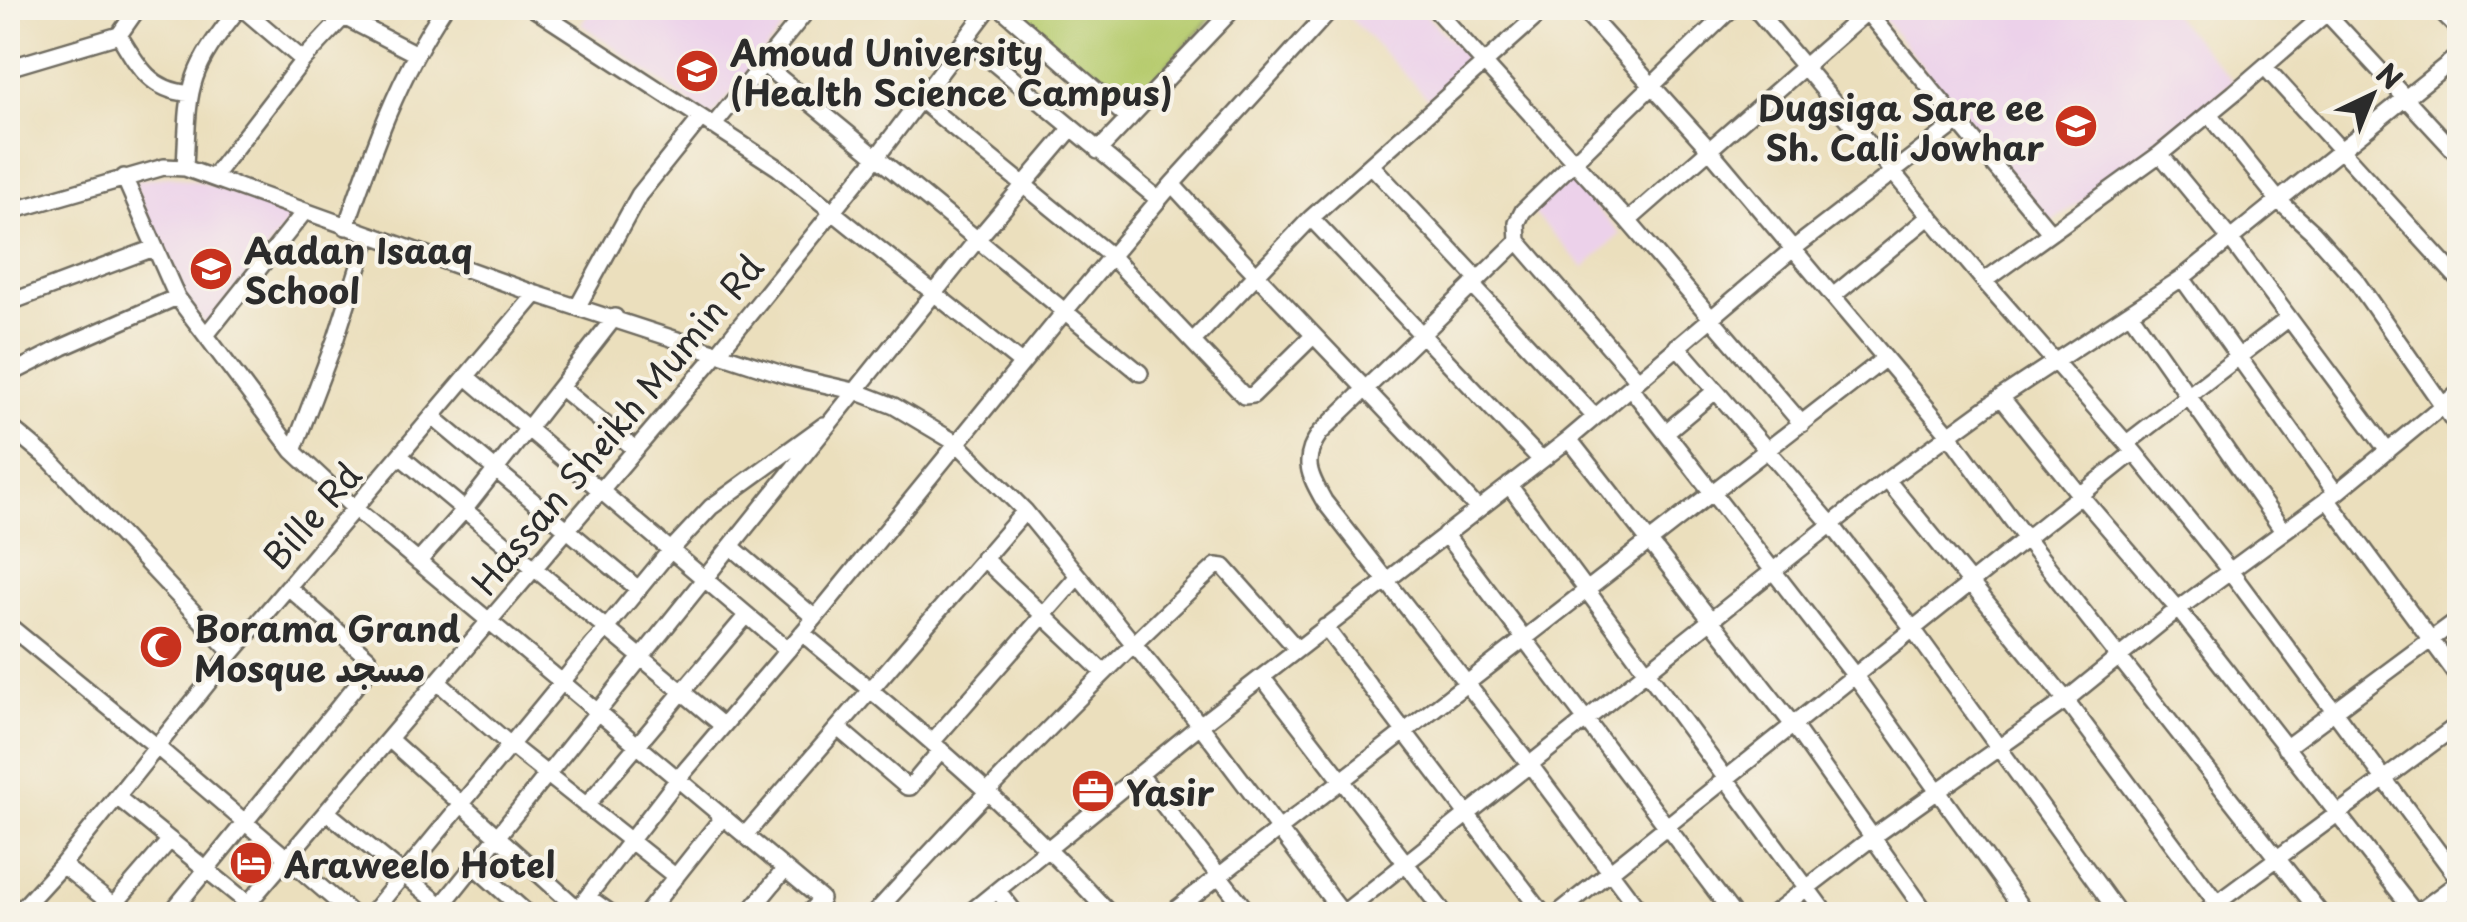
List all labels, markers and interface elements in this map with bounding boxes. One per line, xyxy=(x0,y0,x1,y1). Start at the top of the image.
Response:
place label: Amoud University (Health Science Campus) xyxy=(729,25,1173,118)
north arrow xyxy=(2322,45,2422,145)
school or university icon: Amoud University (Health Science Campus) xyxy=(674,48,720,94)
text: N xyxy=(2367,52,2413,99)
place label: Dugsiga Sare ee Sh. Cali Jowhar xyxy=(1758,80,2044,173)
school or university icon: Dugsiga Sare ee Sh. Cali Jowhar xyxy=(2053,103,2099,149)
place label: Aadan Isaaq School xyxy=(244,223,472,316)
street label: Hassan Sheikh Mumin Rd xyxy=(457,242,775,606)
school or university icon: Aadan Isaaq School xyxy=(188,246,234,292)
street label: Bille Rd xyxy=(249,450,373,580)
place label: Borama Grand Mosque مسجد xyxy=(194,601,460,694)
mosque icon: Borama Grand Mosque مسجد xyxy=(138,624,184,670)
place label: Yasir xyxy=(1126,765,1214,818)
office icon: Yasir xyxy=(1070,768,1116,814)
place label: Araweelo Hotel xyxy=(283,837,555,890)
hotel icon: Araweelo Hotel xyxy=(228,840,274,886)

